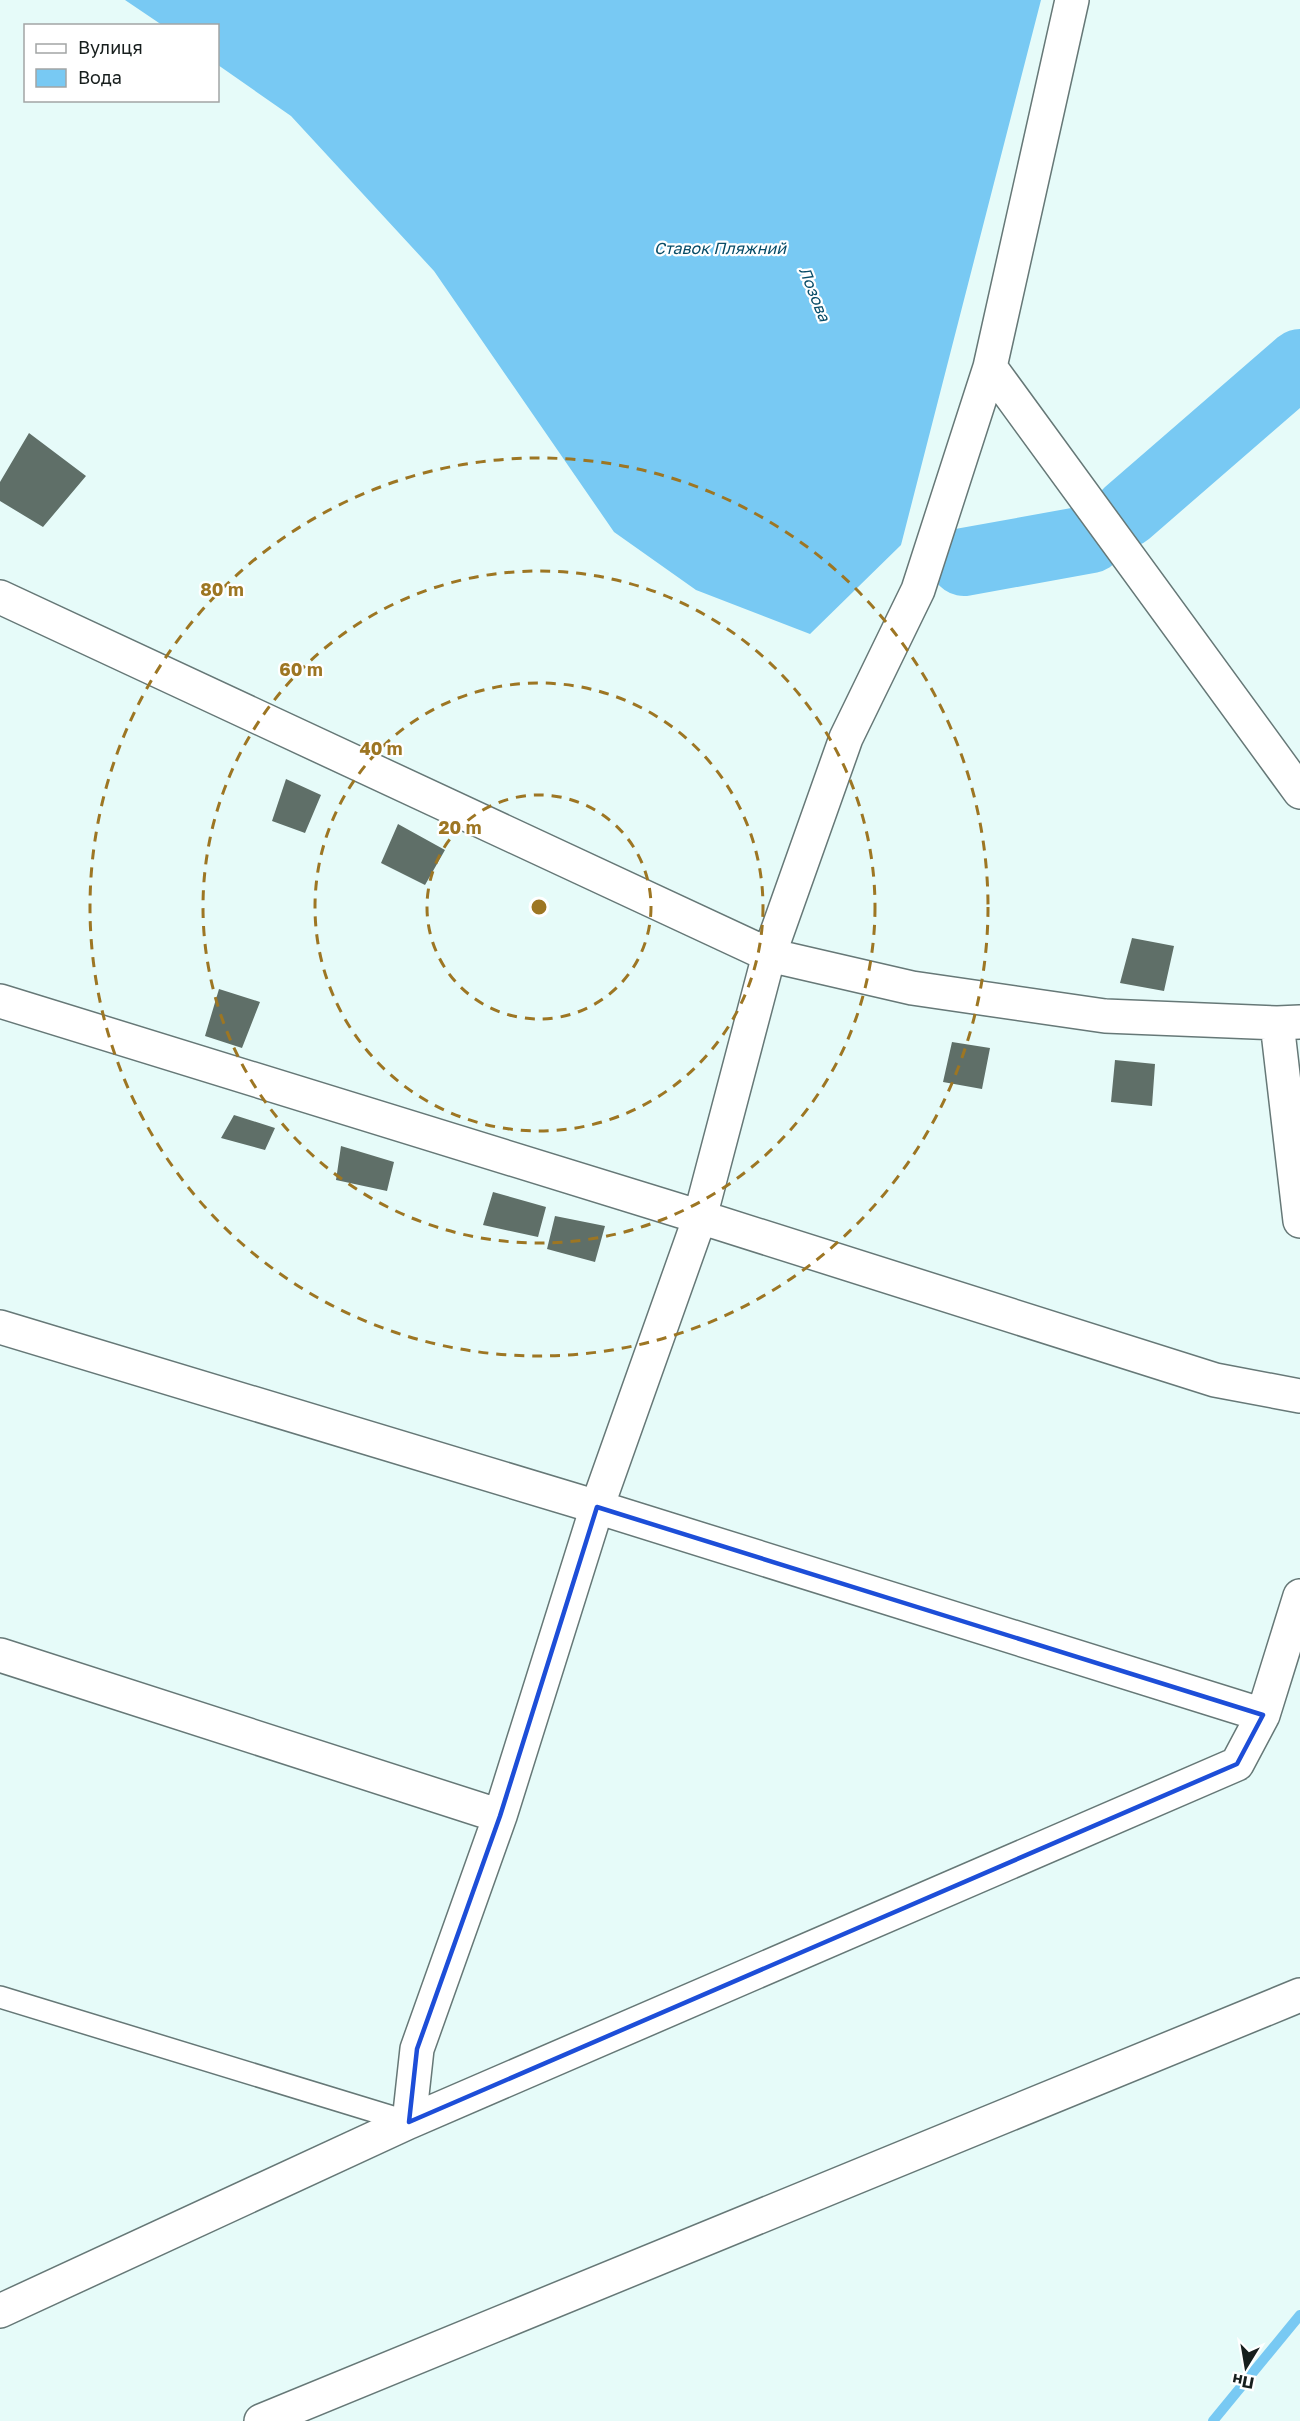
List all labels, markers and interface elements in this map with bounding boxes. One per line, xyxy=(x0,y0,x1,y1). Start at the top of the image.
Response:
legend xyxy=(24,24,219,102)
text: Вулиця xyxy=(78,36,143,58)
text: Вода xyxy=(78,66,122,88)
water label: Ставок Пляжний xyxy=(654,238,787,258)
water label: Лозова xyxy=(795,264,835,325)
text: 80 m xyxy=(200,578,244,600)
text: 60 m xyxy=(279,658,323,680)
text: 40 m xyxy=(359,737,403,759)
text: 20 m xyxy=(439,816,481,838)
centre of rings xyxy=(529,897,549,917)
north arrow xyxy=(1216,2337,1276,2397)
text: Пн xyxy=(1231,2370,1256,2394)

